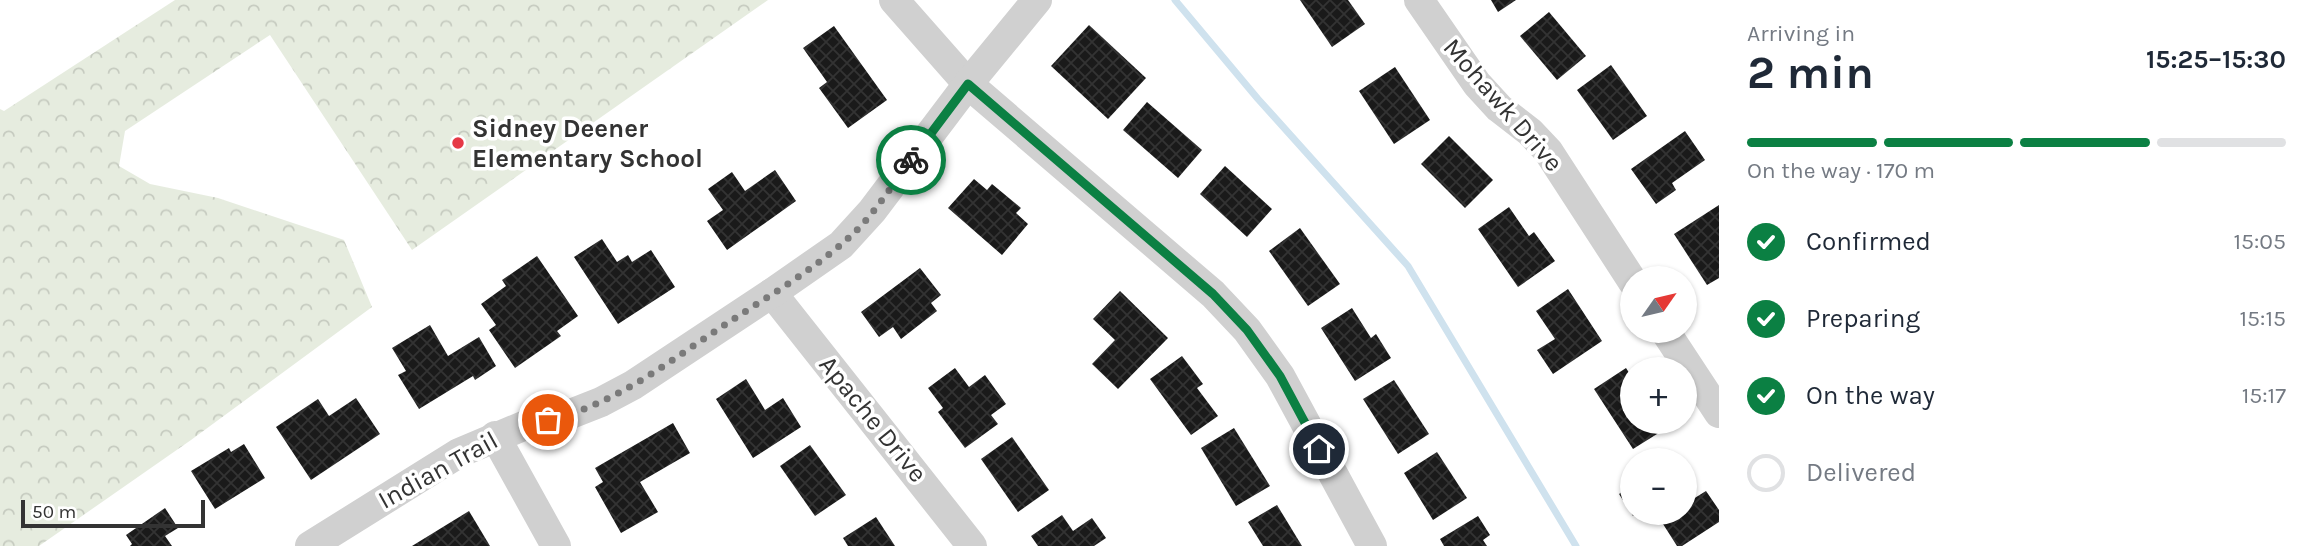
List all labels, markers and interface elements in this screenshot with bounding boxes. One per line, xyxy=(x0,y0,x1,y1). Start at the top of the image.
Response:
text: Arriving in xyxy=(1747,20,1855,47)
street label: Mohawk Drive xyxy=(1437,32,1569,178)
text: 15:25–15:30 xyxy=(2146,44,2286,75)
text: 2 min xyxy=(1747,46,1874,100)
place label: Sidney Deener Elementary School xyxy=(472,113,703,174)
courier xyxy=(876,125,946,195)
marker: Sidney Deener Elementary School xyxy=(450,135,466,151)
icon: bike xyxy=(892,141,930,179)
text: On the way · 170 m xyxy=(1747,157,1935,184)
icon: check xyxy=(1747,223,1785,261)
text: Confirmed xyxy=(1806,226,1931,257)
text: 15:05 xyxy=(2233,228,2286,255)
north arrow xyxy=(1620,266,1698,343)
map controls xyxy=(1620,266,1697,525)
icon: check xyxy=(1747,300,1785,338)
text: Preparing xyxy=(1806,303,1920,334)
text: 15:15 xyxy=(2240,305,2286,332)
street label: Apache Drive xyxy=(813,349,933,489)
button: + xyxy=(1620,357,1697,434)
icon: check xyxy=(1747,377,1785,415)
text: On the way xyxy=(1806,380,1935,411)
text: 15:17 xyxy=(2242,382,2286,409)
pin xyxy=(518,390,578,450)
icon: bag xyxy=(529,401,567,439)
pin xyxy=(1289,419,1349,479)
street label: Indian Trail xyxy=(373,424,503,516)
icon: home xyxy=(1300,430,1338,468)
button: − xyxy=(1620,448,1697,525)
text: Delivered xyxy=(1806,457,1916,488)
scale bar xyxy=(21,497,205,529)
text: 50 m xyxy=(32,501,76,523)

